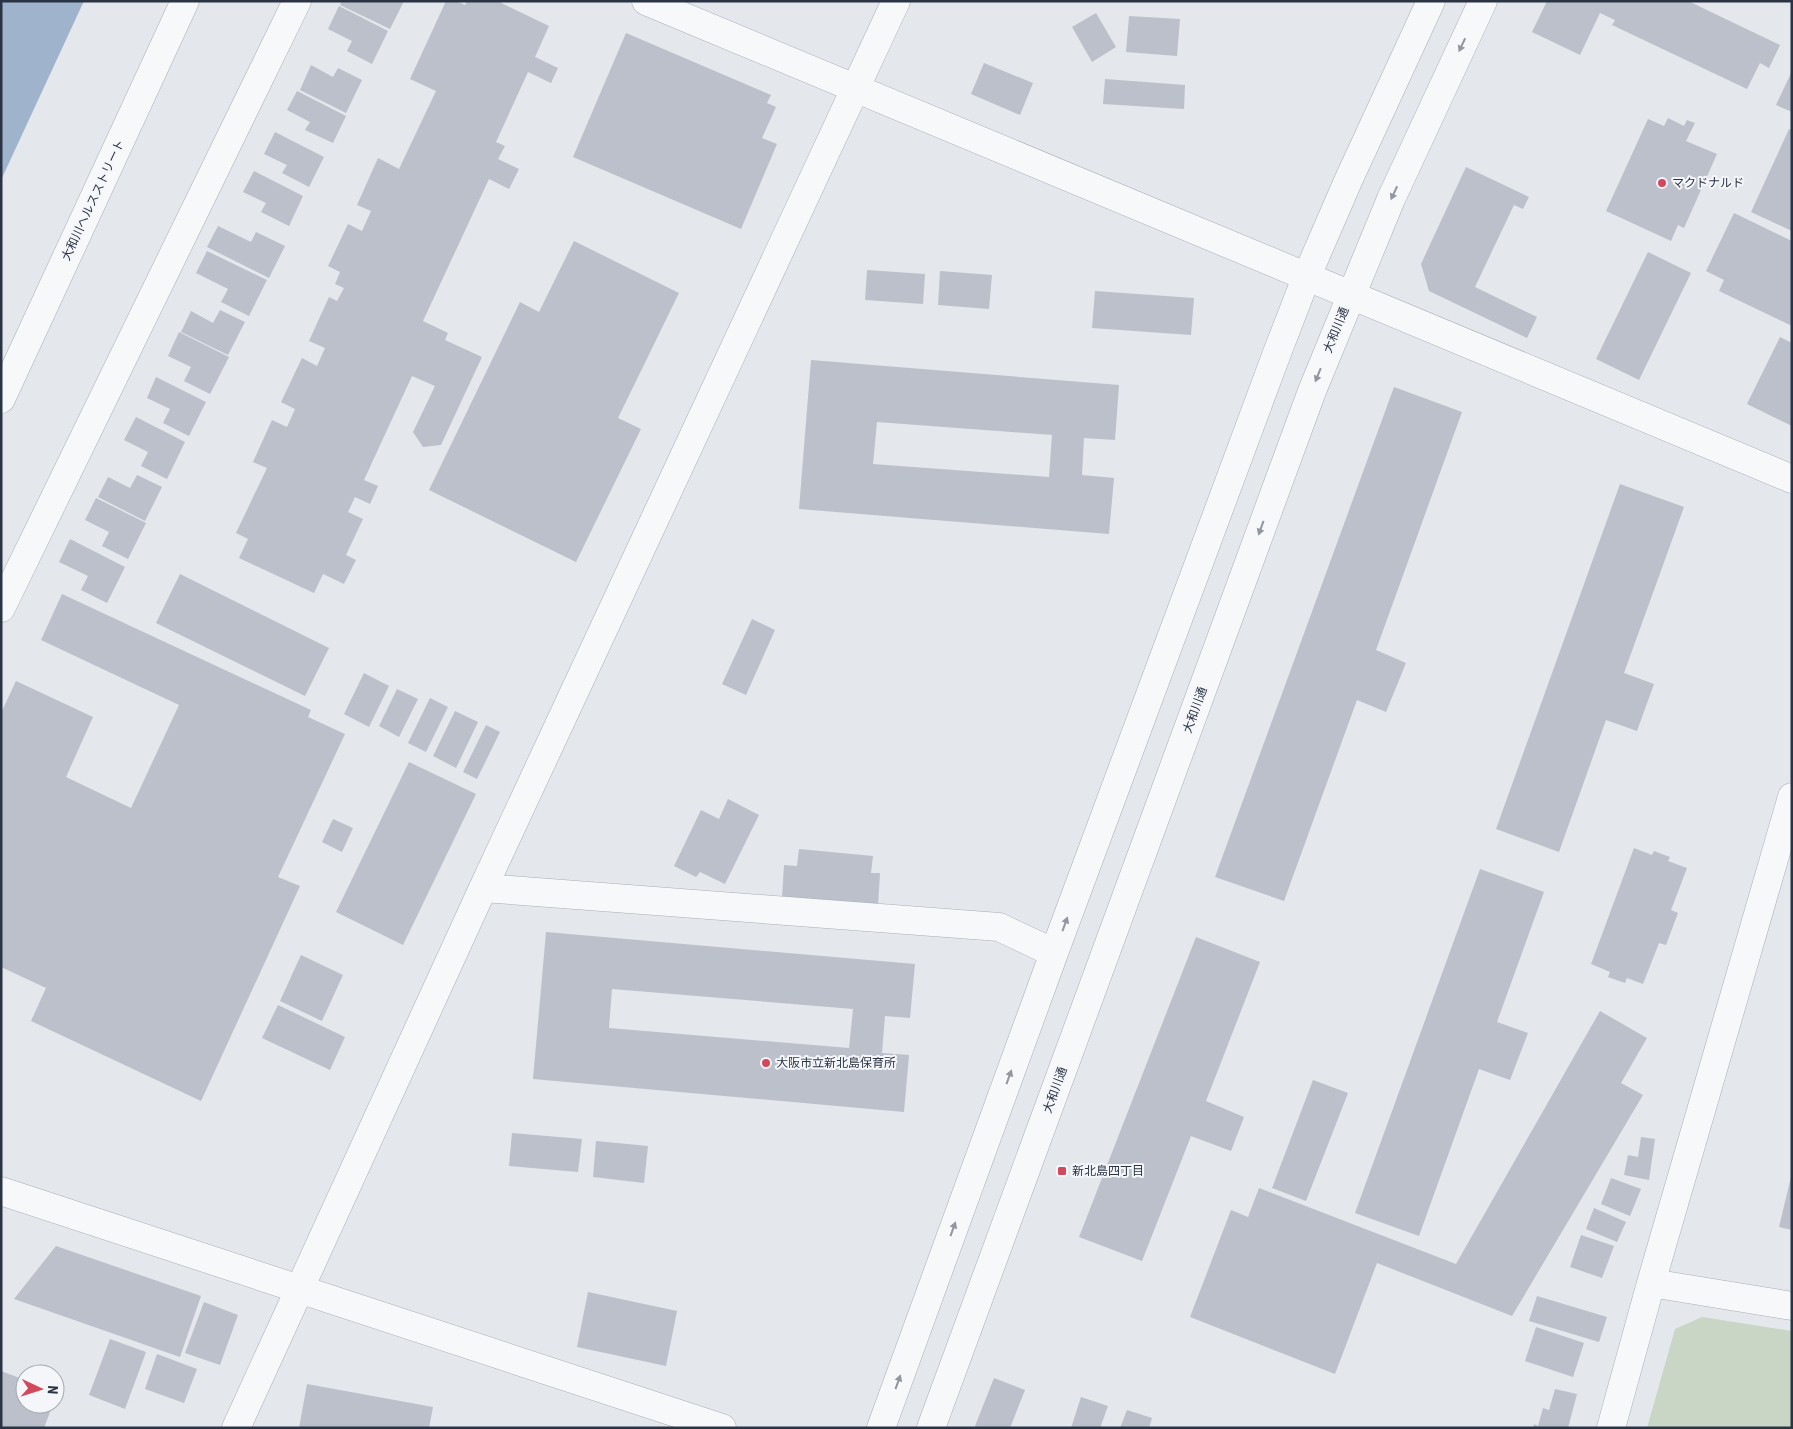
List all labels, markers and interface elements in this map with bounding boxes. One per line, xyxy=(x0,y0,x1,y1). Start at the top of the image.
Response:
one-way arrow xyxy=(1458,38,1467,53)
street label: 大和川ヘルスストリート xyxy=(59,137,127,263)
place label: マクドナルド xyxy=(1672,176,1744,190)
marker: マクドナルド xyxy=(1656,177,1668,189)
one-way arrow xyxy=(1390,186,1398,200)
street label: 大和川通 xyxy=(1321,305,1351,355)
one-way arrow xyxy=(1314,368,1322,383)
one-way arrow xyxy=(1257,520,1264,535)
street label: 大和川通 xyxy=(1180,685,1210,735)
one-way arrow xyxy=(1061,916,1069,931)
place label: 大阪市立新北島保育所 xyxy=(776,1056,896,1070)
marker: 大阪市立新北島保育所 xyxy=(760,1057,772,1069)
street label: 大和川通 xyxy=(1040,1065,1070,1115)
one-way arrow xyxy=(1006,1069,1013,1084)
place label: 新北島四丁目 xyxy=(1072,1164,1144,1178)
marker: 新北島四丁目 xyxy=(1056,1165,1068,1177)
one-way arrow xyxy=(950,1222,957,1237)
north arrow xyxy=(15,1364,65,1414)
one-way arrow xyxy=(894,1374,902,1389)
text: N xyxy=(45,1385,61,1395)

